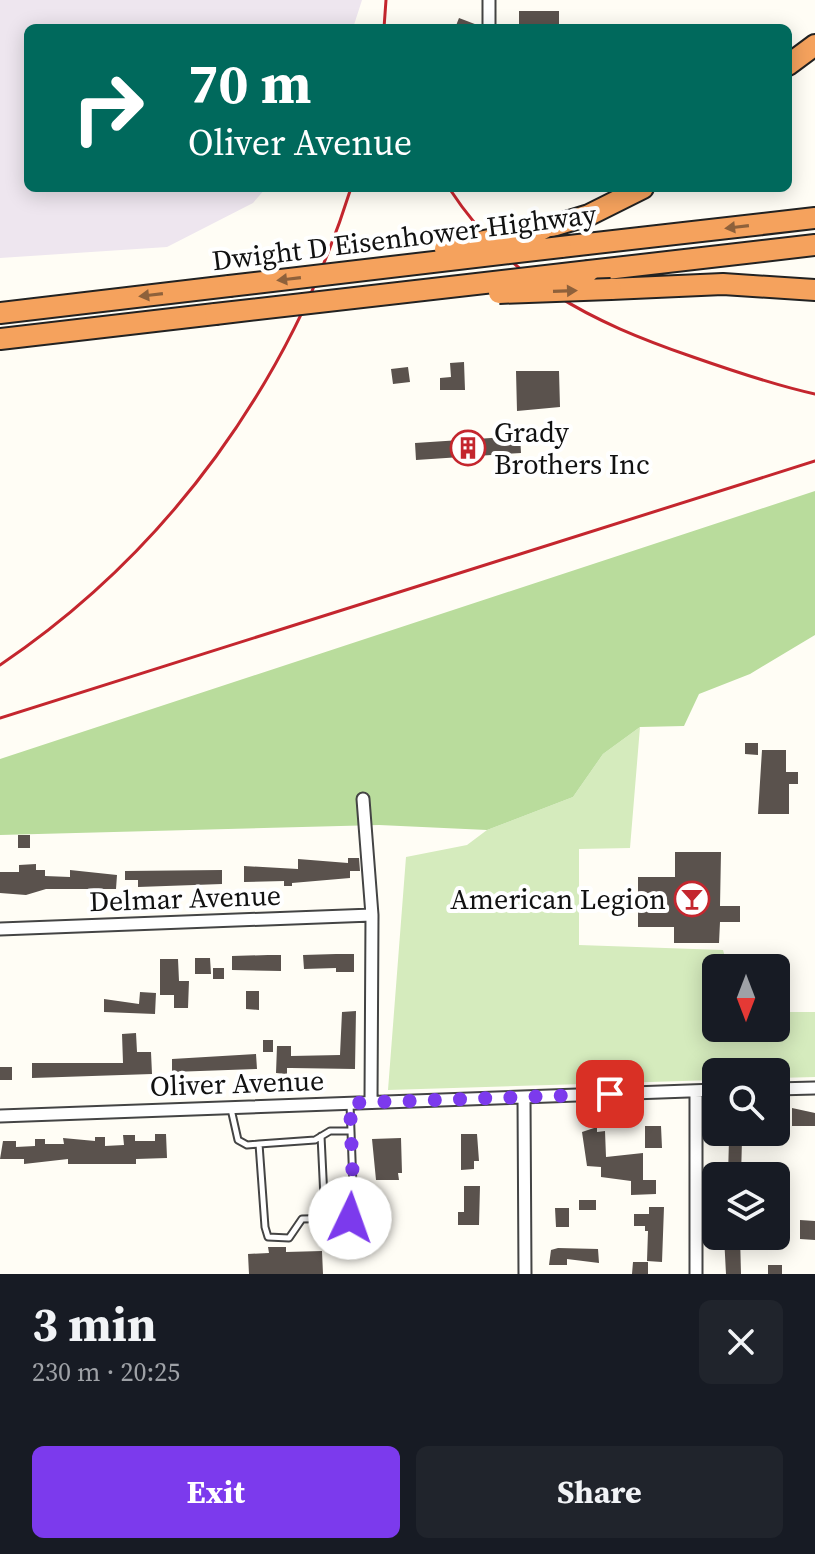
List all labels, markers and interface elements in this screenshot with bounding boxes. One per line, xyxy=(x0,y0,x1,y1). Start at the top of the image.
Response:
text: 70 m xyxy=(188,45,311,122)
icon: right xyxy=(56,56,160,160)
text: Oliver Avenue xyxy=(188,118,412,167)
street label: Dwight D Eisenhower Highway xyxy=(210,194,599,279)
one-way arrow xyxy=(725,221,750,234)
one-way arrow xyxy=(276,272,301,285)
one-way arrow xyxy=(553,284,578,297)
one-way arrow xyxy=(138,288,163,301)
place label: Grady Brothers Inc xyxy=(494,413,650,483)
building icon: Grady Brothers Inc xyxy=(449,429,487,467)
street label: Delmar Avenue xyxy=(88,876,282,920)
place label: American Legion xyxy=(450,880,666,918)
bar icon: American Legion xyxy=(673,880,711,918)
north arrow xyxy=(702,954,790,1042)
map controls xyxy=(702,954,790,1250)
button: search xyxy=(702,1058,790,1146)
pin xyxy=(576,1060,644,1128)
street label: Oliver Avenue xyxy=(149,1061,325,1105)
icon: arrive xyxy=(588,1072,632,1116)
button: layers xyxy=(702,1162,790,1250)
position arrow xyxy=(308,1176,392,1260)
text: 3 min xyxy=(32,1291,157,1357)
button: close xyxy=(699,1300,783,1384)
text: 230 m · 20:25 xyxy=(32,1354,180,1390)
button: Exit xyxy=(32,1446,400,1538)
button: Share xyxy=(416,1446,783,1538)

